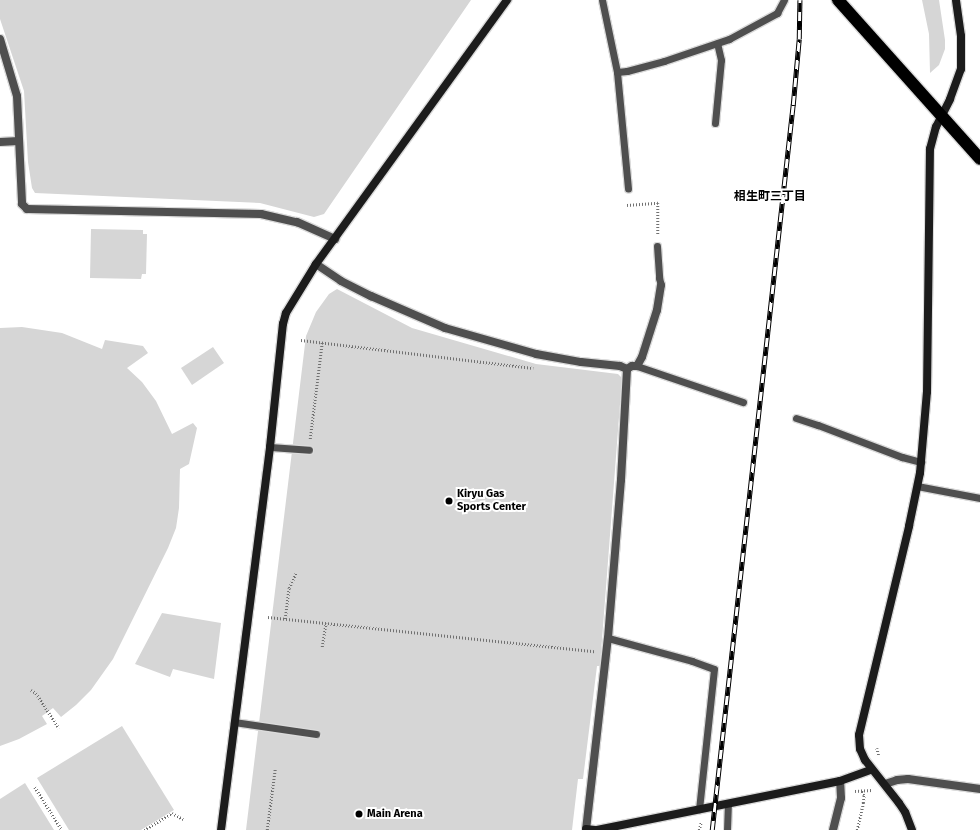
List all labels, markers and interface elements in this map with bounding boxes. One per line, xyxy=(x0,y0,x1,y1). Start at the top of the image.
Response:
district label: 相生町三丁目 xyxy=(734,190,806,204)
place label: Kiryu Gas Sports Center xyxy=(457,488,526,514)
marker: Kiryu Gas Sports Center xyxy=(444,496,454,506)
place label: Main Arena xyxy=(367,807,423,821)
marker: Main Arena xyxy=(354,809,364,819)

